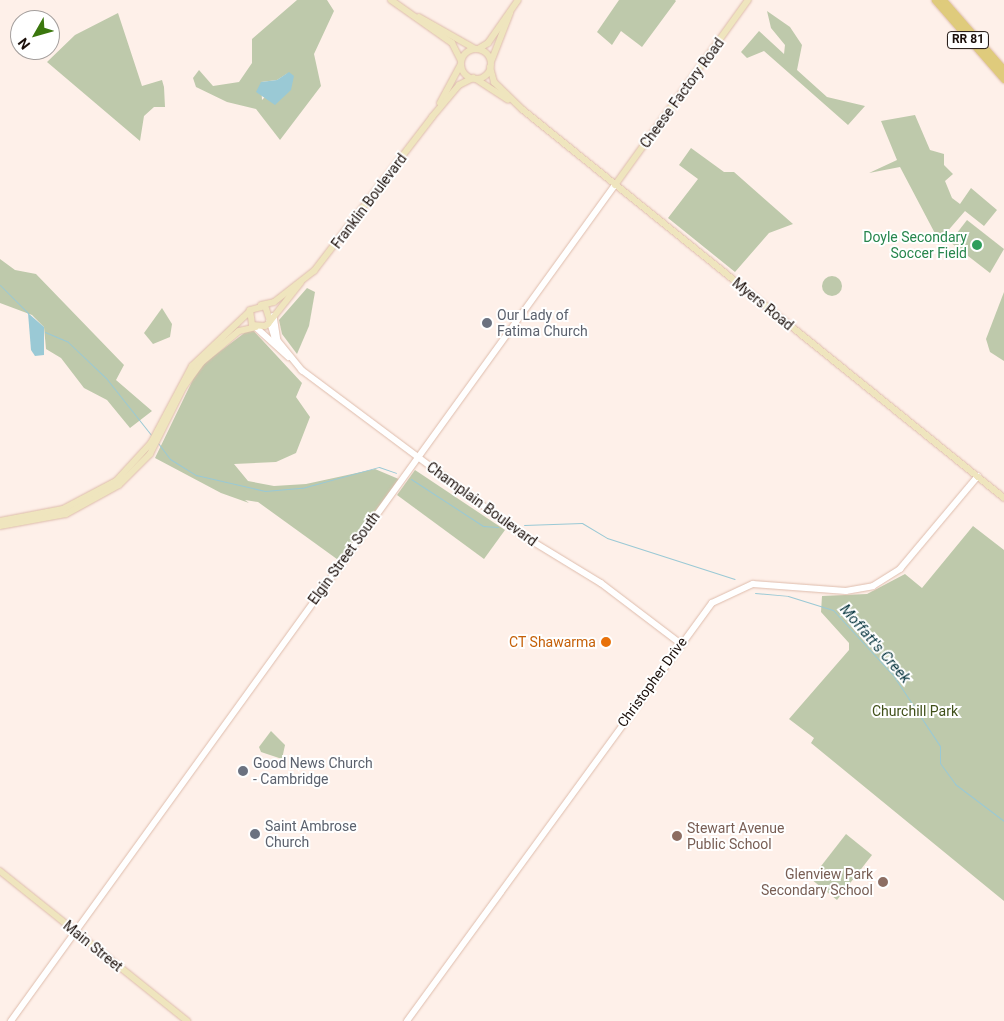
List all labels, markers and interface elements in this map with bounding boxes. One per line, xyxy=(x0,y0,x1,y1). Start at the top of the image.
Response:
north arrow xyxy=(10,10,60,60)
road number: RR 81 xyxy=(947,30,989,50)
text: N xyxy=(15,35,33,52)
street label: Cheese Factory Road xyxy=(636,35,728,151)
street label: Franklin Boulevard xyxy=(328,150,410,252)
place label: Doyle Secondary Soccer Field xyxy=(863,229,967,262)
marker: Doyle Secondary Soccer Field xyxy=(971,239,983,251)
street label: Myers Road xyxy=(729,274,797,334)
place label: Our Lady of Fatima Church xyxy=(497,307,588,340)
marker: Our Lady of Fatima Church xyxy=(481,317,493,329)
street label: Champlain Boulevard xyxy=(424,458,540,550)
street label: Elgin Street South xyxy=(305,508,383,608)
water label: Moffatt's Creek xyxy=(836,601,914,687)
place label: CT Shawarma xyxy=(509,634,596,650)
street label: Christopher Drive xyxy=(614,634,690,730)
marker: CT Shawarma xyxy=(600,636,612,648)
park label: Churchill Park xyxy=(872,703,958,719)
place label: Good News Church - Cambridge xyxy=(253,755,373,788)
marker: Good News Church - Cambridge xyxy=(237,765,249,777)
place label: Saint Ambrose Church xyxy=(265,818,357,850)
place label: Stewart Avenue Public School xyxy=(687,820,784,852)
marker: Saint Ambrose Church xyxy=(249,828,261,840)
marker: Stewart Avenue Public School xyxy=(671,830,683,842)
place label: Glenview Park Secondary School xyxy=(761,866,873,899)
marker: Glenview Park Secondary School xyxy=(877,876,889,888)
street label: Main Street xyxy=(60,917,126,975)

